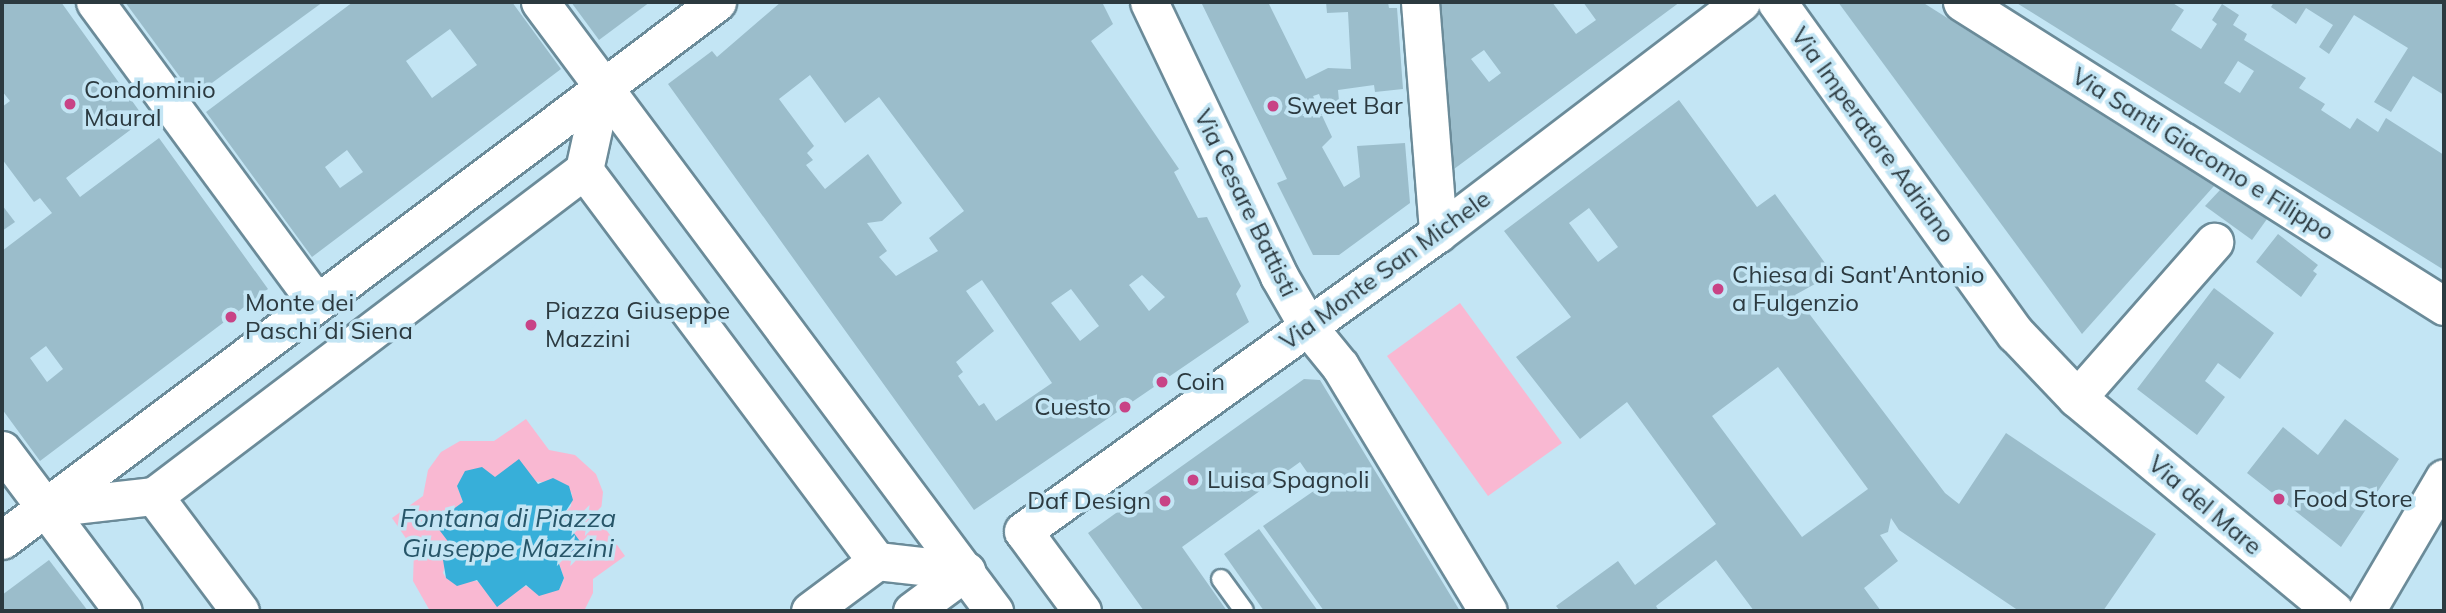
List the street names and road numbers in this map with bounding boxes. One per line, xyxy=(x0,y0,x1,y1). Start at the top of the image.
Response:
street label: Via Imperatore Adriano xyxy=(1785,22,1961,248)
street label: Via Santi Giacomo e Filippo xyxy=(2067,61,2339,247)
street label: Via Cesare Battisti xyxy=(1188,105,1304,301)
street label: Via Monte San Michele xyxy=(1274,184,1496,356)
street label: Via del Mare xyxy=(2142,449,2268,561)

